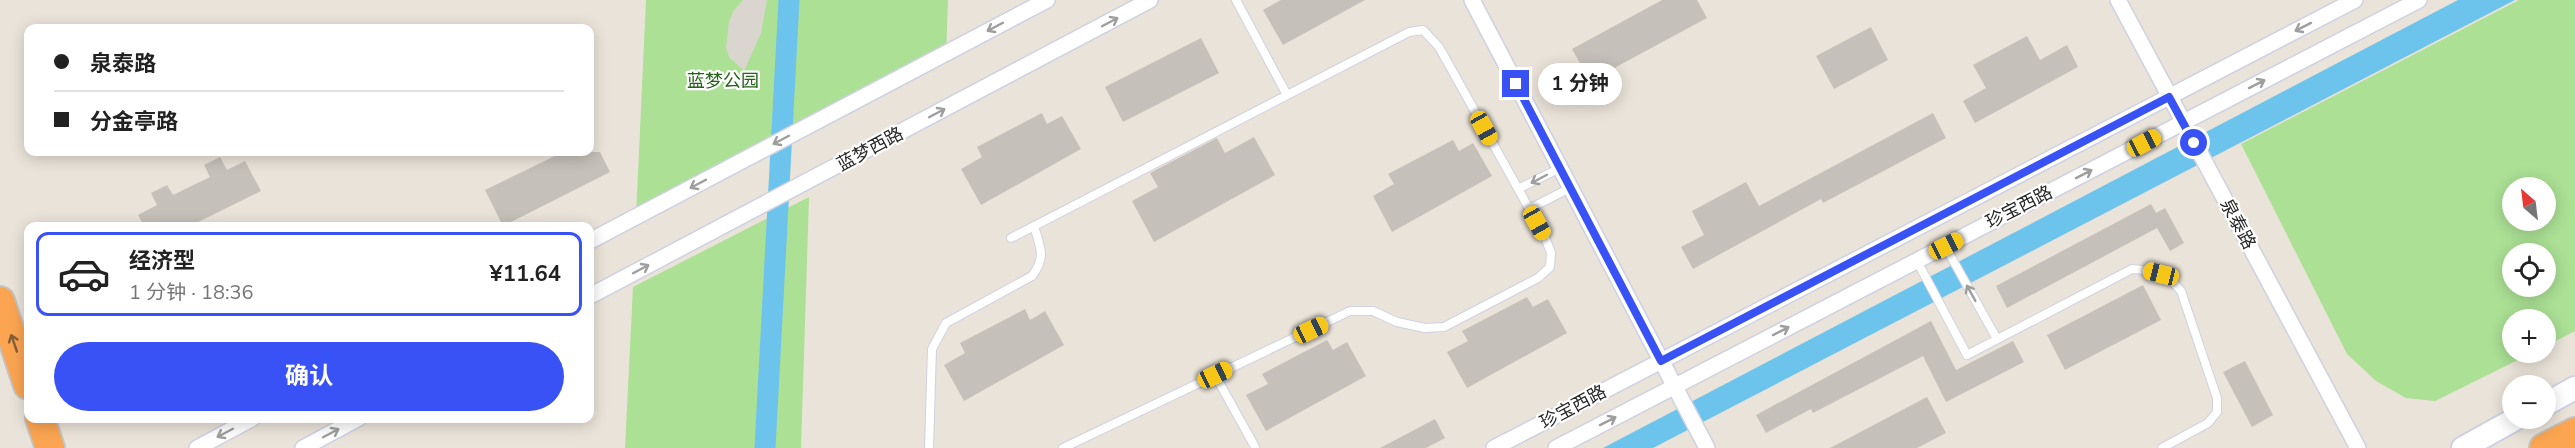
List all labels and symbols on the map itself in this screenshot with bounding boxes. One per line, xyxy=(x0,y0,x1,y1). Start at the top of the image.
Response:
one-way arrow xyxy=(1100,16,1118,27)
one-way arrow xyxy=(987,21,1004,33)
one-way arrow xyxy=(2295,21,2312,33)
callout: 1 分钟 xyxy=(1537,63,1621,105)
park label: 蓝梦公园 xyxy=(687,69,759,93)
route end xyxy=(1502,70,1529,97)
one-way arrow xyxy=(2248,78,2266,89)
one-way arrow xyxy=(928,107,946,118)
car xyxy=(1467,108,1501,148)
street label: 蓝梦西路 xyxy=(833,122,907,176)
car xyxy=(2124,127,2164,159)
route start xyxy=(2180,129,2207,156)
one-way arrow xyxy=(773,134,790,146)
one-way arrow xyxy=(2075,168,2093,179)
one-way arrow xyxy=(1530,173,1548,185)
north arrow xyxy=(2502,177,2556,231)
one-way arrow xyxy=(690,178,707,190)
street label: 珍宝西路 xyxy=(1981,180,2057,234)
street label: 泉泰路 xyxy=(2215,195,2261,253)
car xyxy=(1520,203,1554,243)
car xyxy=(1926,230,1966,262)
car xyxy=(2141,261,2181,287)
one-way arrow xyxy=(632,263,649,275)
one-way arrow xyxy=(1965,284,1976,302)
car xyxy=(1291,314,1331,346)
one-way arrow xyxy=(1771,325,1789,336)
one-way arrow xyxy=(8,334,19,353)
car xyxy=(1195,359,1235,391)
street label: 珍宝西路 xyxy=(1536,380,1610,434)
one-way arrow xyxy=(1598,415,1616,426)
one-way arrow xyxy=(217,427,234,439)
one-way arrow xyxy=(321,427,339,438)

